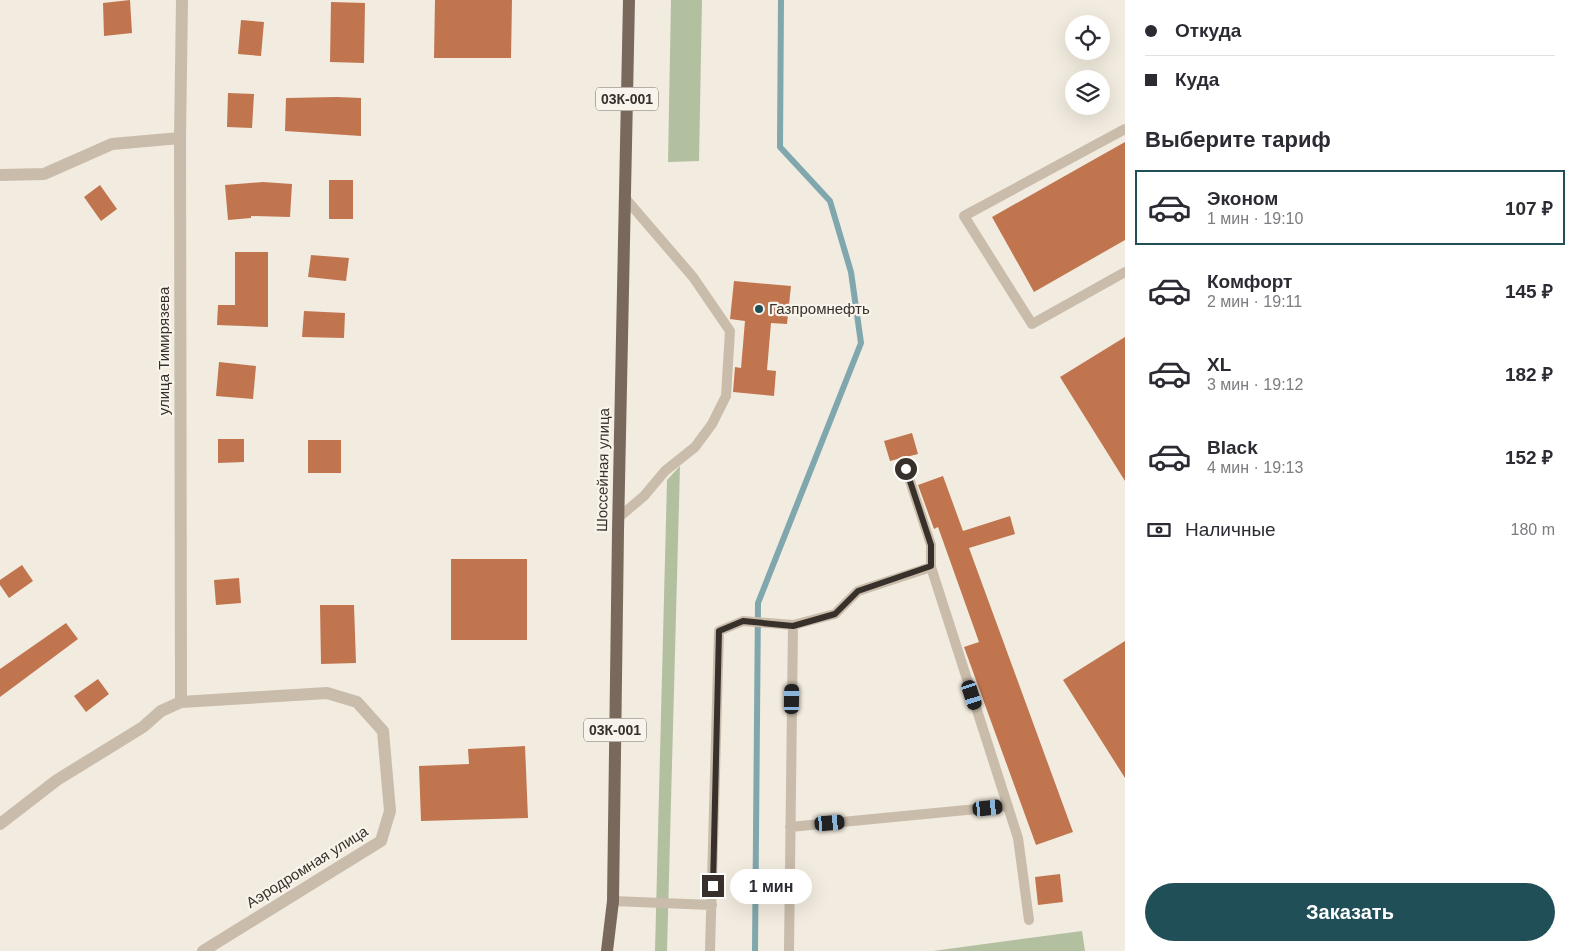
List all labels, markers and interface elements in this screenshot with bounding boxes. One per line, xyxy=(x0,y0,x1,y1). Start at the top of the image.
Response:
map controls xyxy=(1065,15,1110,115)
button: locate xyxy=(1065,15,1110,60)
text: Откуда xyxy=(1175,20,1241,41)
text: Куда xyxy=(1175,69,1219,90)
button: layers xyxy=(1065,70,1110,115)
road number: 03К-001 xyxy=(596,88,658,110)
text: Выберите тариф xyxy=(1145,127,1331,152)
icon: car xyxy=(1147,185,1192,230)
text: Эконом xyxy=(1207,188,1278,209)
text: 107 ₽ xyxy=(1505,198,1553,219)
text: 1 мин · 19:10 xyxy=(1207,210,1303,227)
icon: car xyxy=(1147,268,1192,313)
text: Комфорт xyxy=(1207,271,1292,292)
text: 145 ₽ xyxy=(1505,281,1553,302)
street label: улица Тимирязева xyxy=(155,286,172,415)
text: 2 мин · 19:11 xyxy=(1207,293,1302,310)
place label: Газпромнефть xyxy=(769,300,870,317)
marker: Газпромнефть xyxy=(753,303,765,315)
icon: car xyxy=(1147,351,1192,396)
text: XL xyxy=(1207,354,1231,375)
text: 182 ₽ xyxy=(1505,364,1553,385)
text: 3 мин · 19:12 xyxy=(1207,376,1303,393)
street label: Шоссейная улица xyxy=(593,407,612,532)
icon: car xyxy=(1147,434,1192,479)
text: Black xyxy=(1207,437,1258,458)
text: 152 ₽ xyxy=(1505,447,1553,468)
route start xyxy=(895,458,917,480)
text: 4 мин · 19:13 xyxy=(1207,459,1303,476)
icon: cash xyxy=(1145,516,1173,544)
text: Наличные xyxy=(1185,519,1276,540)
text: 180 m xyxy=(1511,521,1555,538)
car xyxy=(960,678,983,712)
car xyxy=(784,684,799,714)
road number: 03К-001 xyxy=(584,718,646,742)
car xyxy=(972,799,1003,817)
car xyxy=(814,814,845,832)
street label: Аэродромная улица xyxy=(243,822,371,911)
callout: 1 мин xyxy=(730,868,813,904)
route end xyxy=(702,875,724,897)
text: 1 мин xyxy=(749,878,793,895)
button: Заказать xyxy=(1145,883,1555,941)

